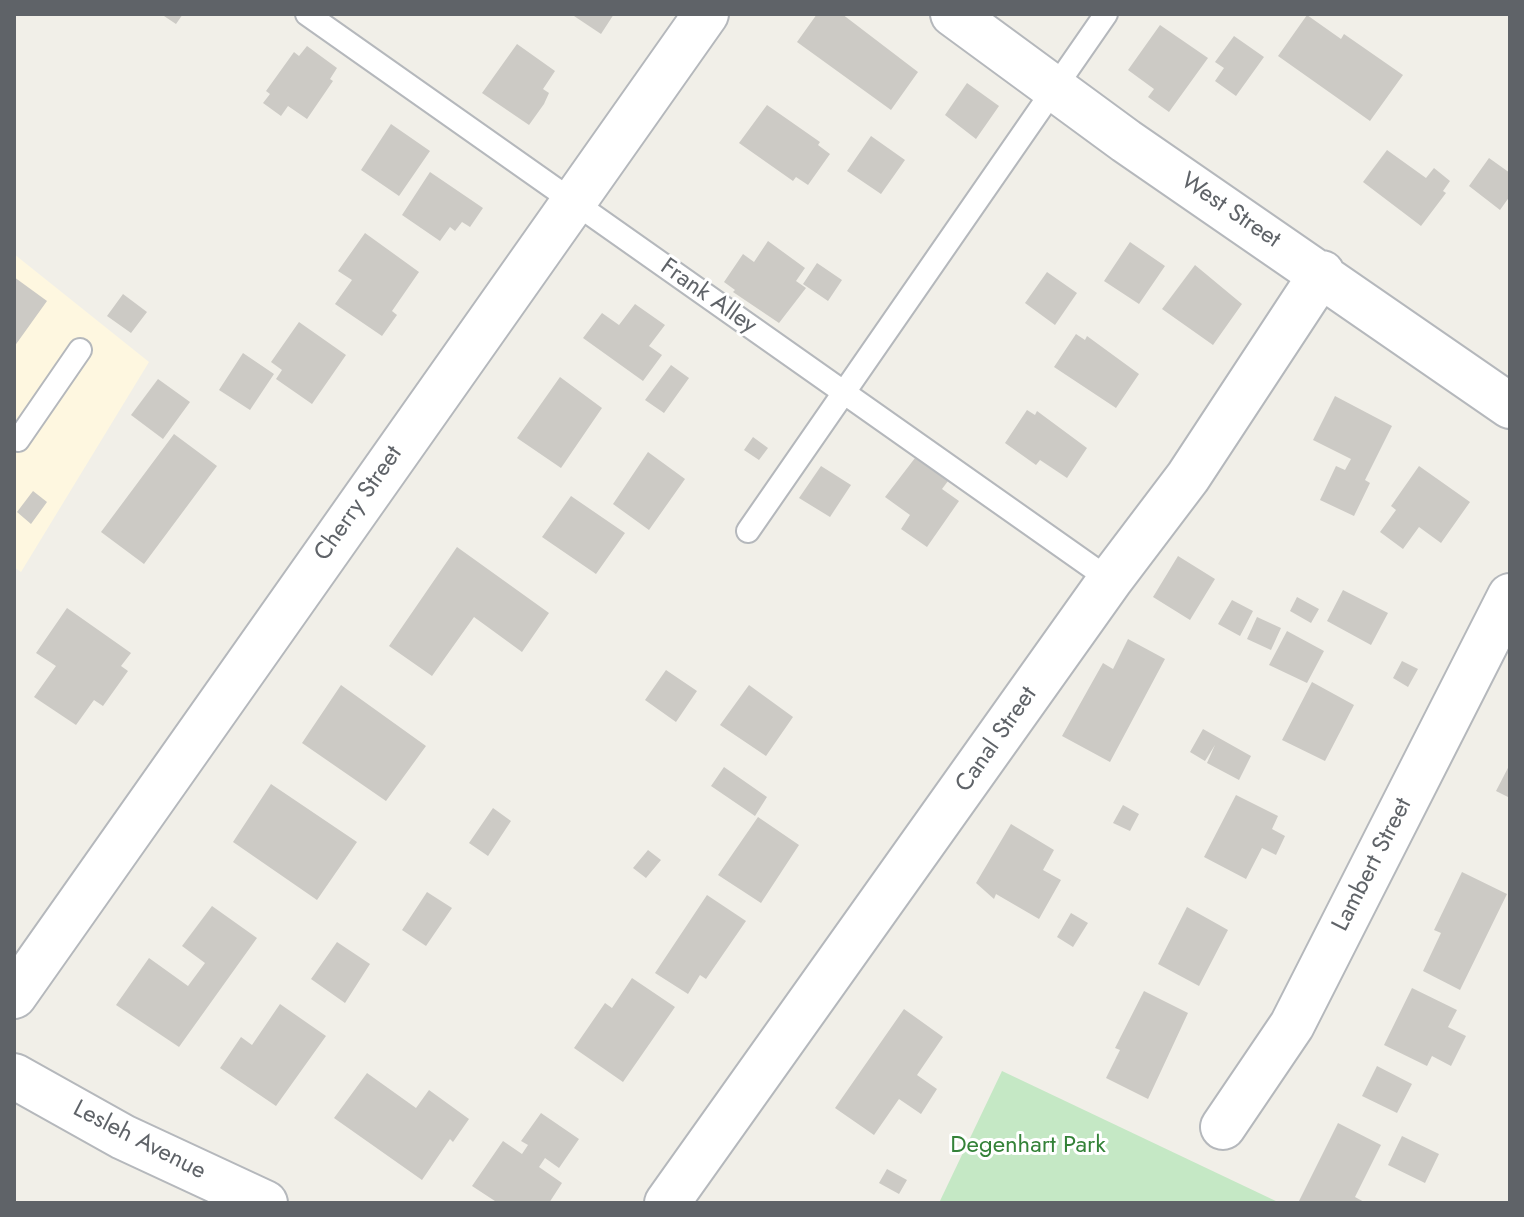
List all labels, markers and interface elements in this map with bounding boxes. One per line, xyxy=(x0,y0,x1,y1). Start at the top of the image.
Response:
street label: West Street xyxy=(1175,167,1285,255)
street label: Frank Alley xyxy=(654,253,762,341)
street label: Cherry Street xyxy=(309,441,409,567)
street label: Canal Street xyxy=(950,682,1044,798)
street label: Lambert Street xyxy=(1327,794,1419,936)
street label: Lesleh Avenue xyxy=(68,1095,210,1187)
park label: Degenhart Park xyxy=(950,1132,1106,1160)

